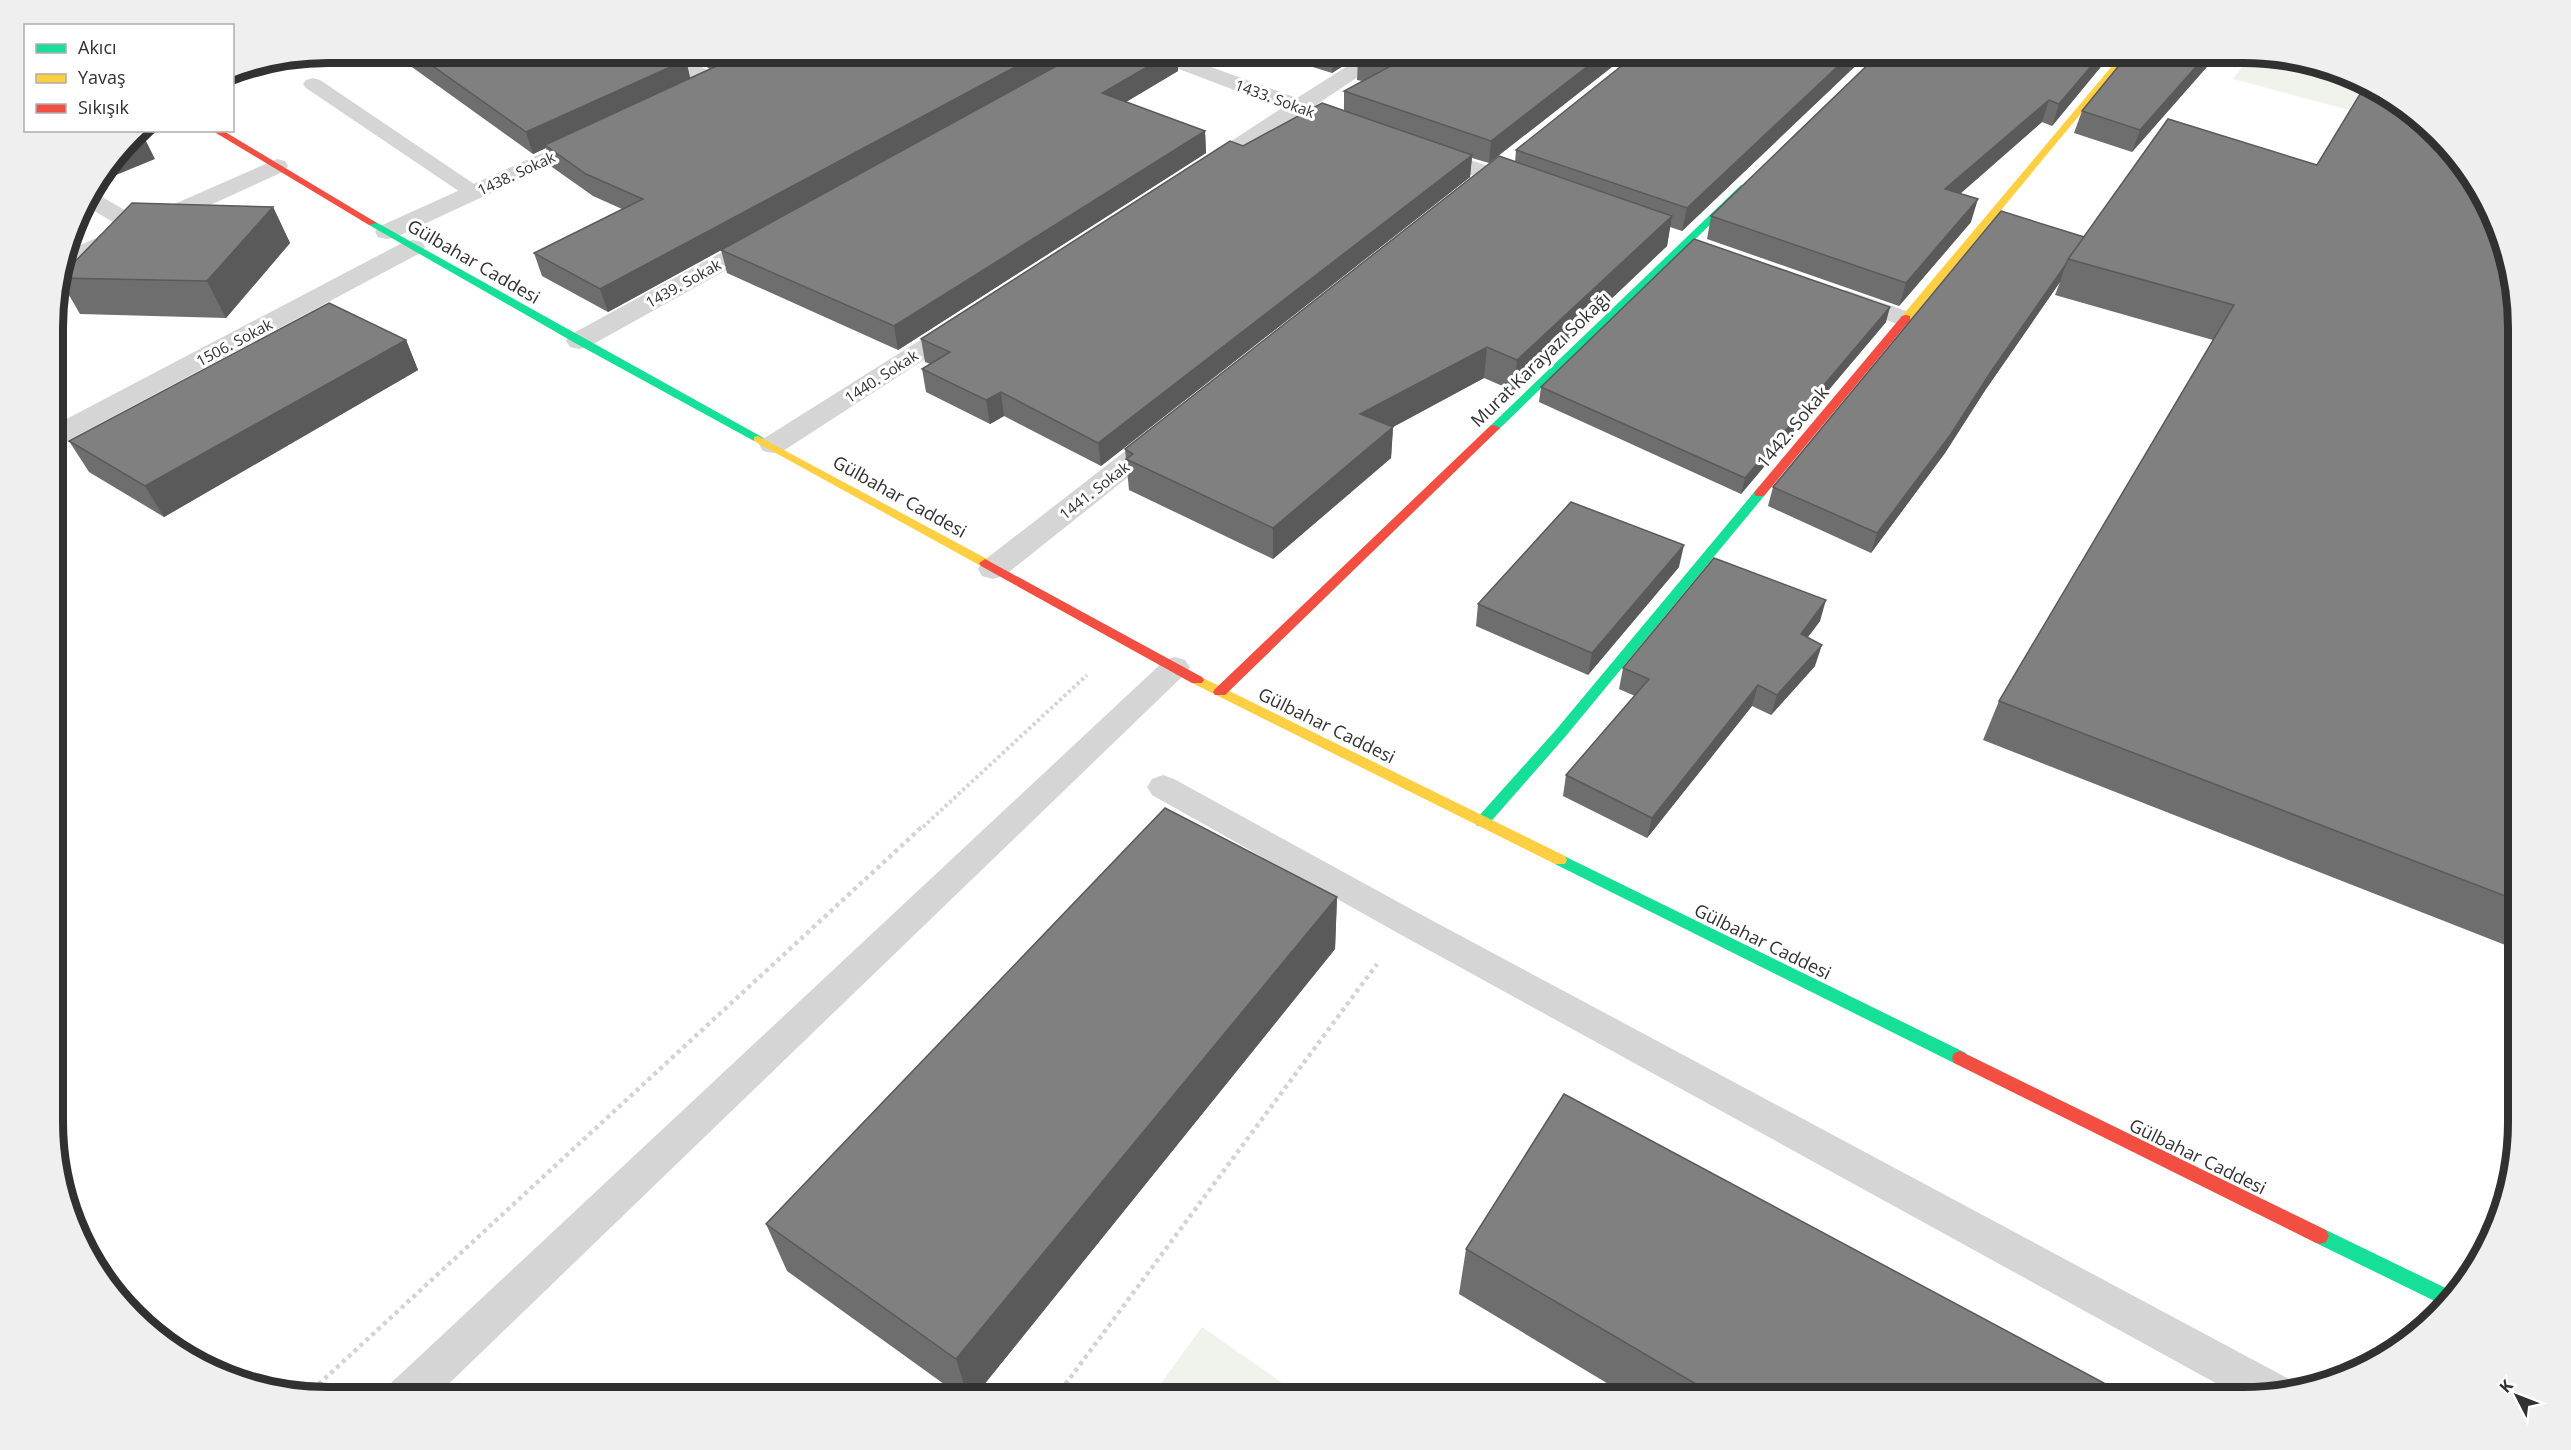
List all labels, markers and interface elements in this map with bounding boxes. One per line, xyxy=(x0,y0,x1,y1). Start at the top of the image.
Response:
legend xyxy=(24,24,234,132)
text: Akıcı xyxy=(78,35,117,59)
text: Yavaş xyxy=(78,65,126,89)
street label: 1433. Sokak xyxy=(1232,74,1318,122)
text: Sıkışık xyxy=(78,95,130,119)
street label: 1438. Sokak xyxy=(474,146,558,200)
street label: Gülbahar Caddesi xyxy=(403,213,545,309)
street label: 1439. Sokak xyxy=(642,254,724,312)
street label: Murat Karayazı Sokağı xyxy=(1465,286,1615,432)
street label: 1506. Sokak xyxy=(192,314,276,370)
street label: 1440. Sokak xyxy=(841,345,922,407)
street label: 1442. Sokak xyxy=(1751,380,1834,473)
street label: Gülbahar Caddesi xyxy=(829,449,971,543)
street label: 1441. Sokak xyxy=(1055,456,1133,524)
street label: Gülbahar Caddesi xyxy=(1255,681,1399,769)
street label: Gülbahar Caddesi xyxy=(1691,897,1835,985)
street label: Gülbahar Caddesi xyxy=(2126,1112,2270,1200)
north arrow xyxy=(2487,1366,2547,1426)
text: K xyxy=(2494,1374,2518,1397)

